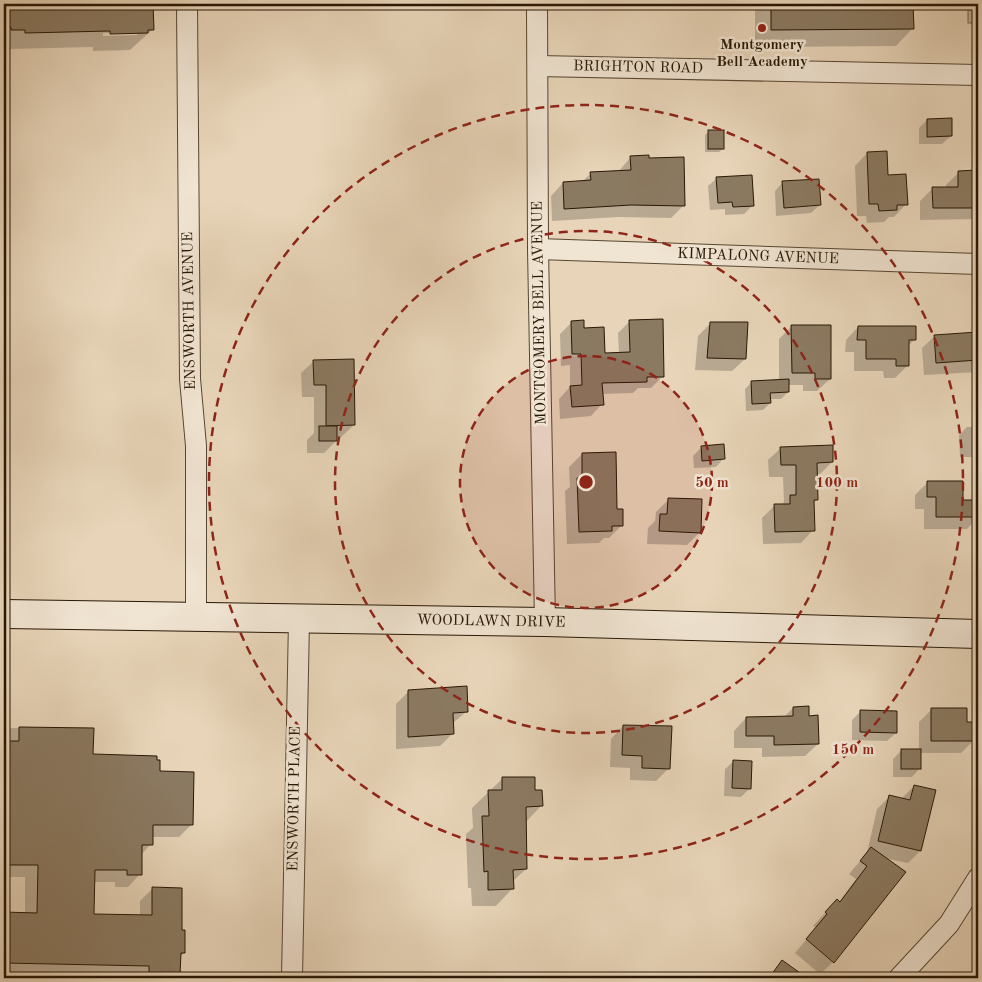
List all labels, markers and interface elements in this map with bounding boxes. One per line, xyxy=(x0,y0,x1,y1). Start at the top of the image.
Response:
marker: Montgomery Bell Academy xyxy=(756,22,768,34)
place label: Montgomery Bell Academy xyxy=(716,38,808,70)
street label: BRIGHTON ROAD xyxy=(573,59,703,77)
street label: MONTGOMERY BELL AVENUE xyxy=(531,201,549,425)
street label: ENSWORTH AVENUE xyxy=(181,231,199,391)
street label: KIMPALONG AVENUE xyxy=(677,247,839,267)
centre of rings xyxy=(577,473,595,491)
text: 50 m xyxy=(695,476,729,491)
text: 100 m xyxy=(816,476,858,491)
street label: WOODLAWN DRIVE xyxy=(416,613,566,631)
street label: ENSWORTH PLACE xyxy=(286,726,304,872)
text: 150 m xyxy=(832,743,874,758)

